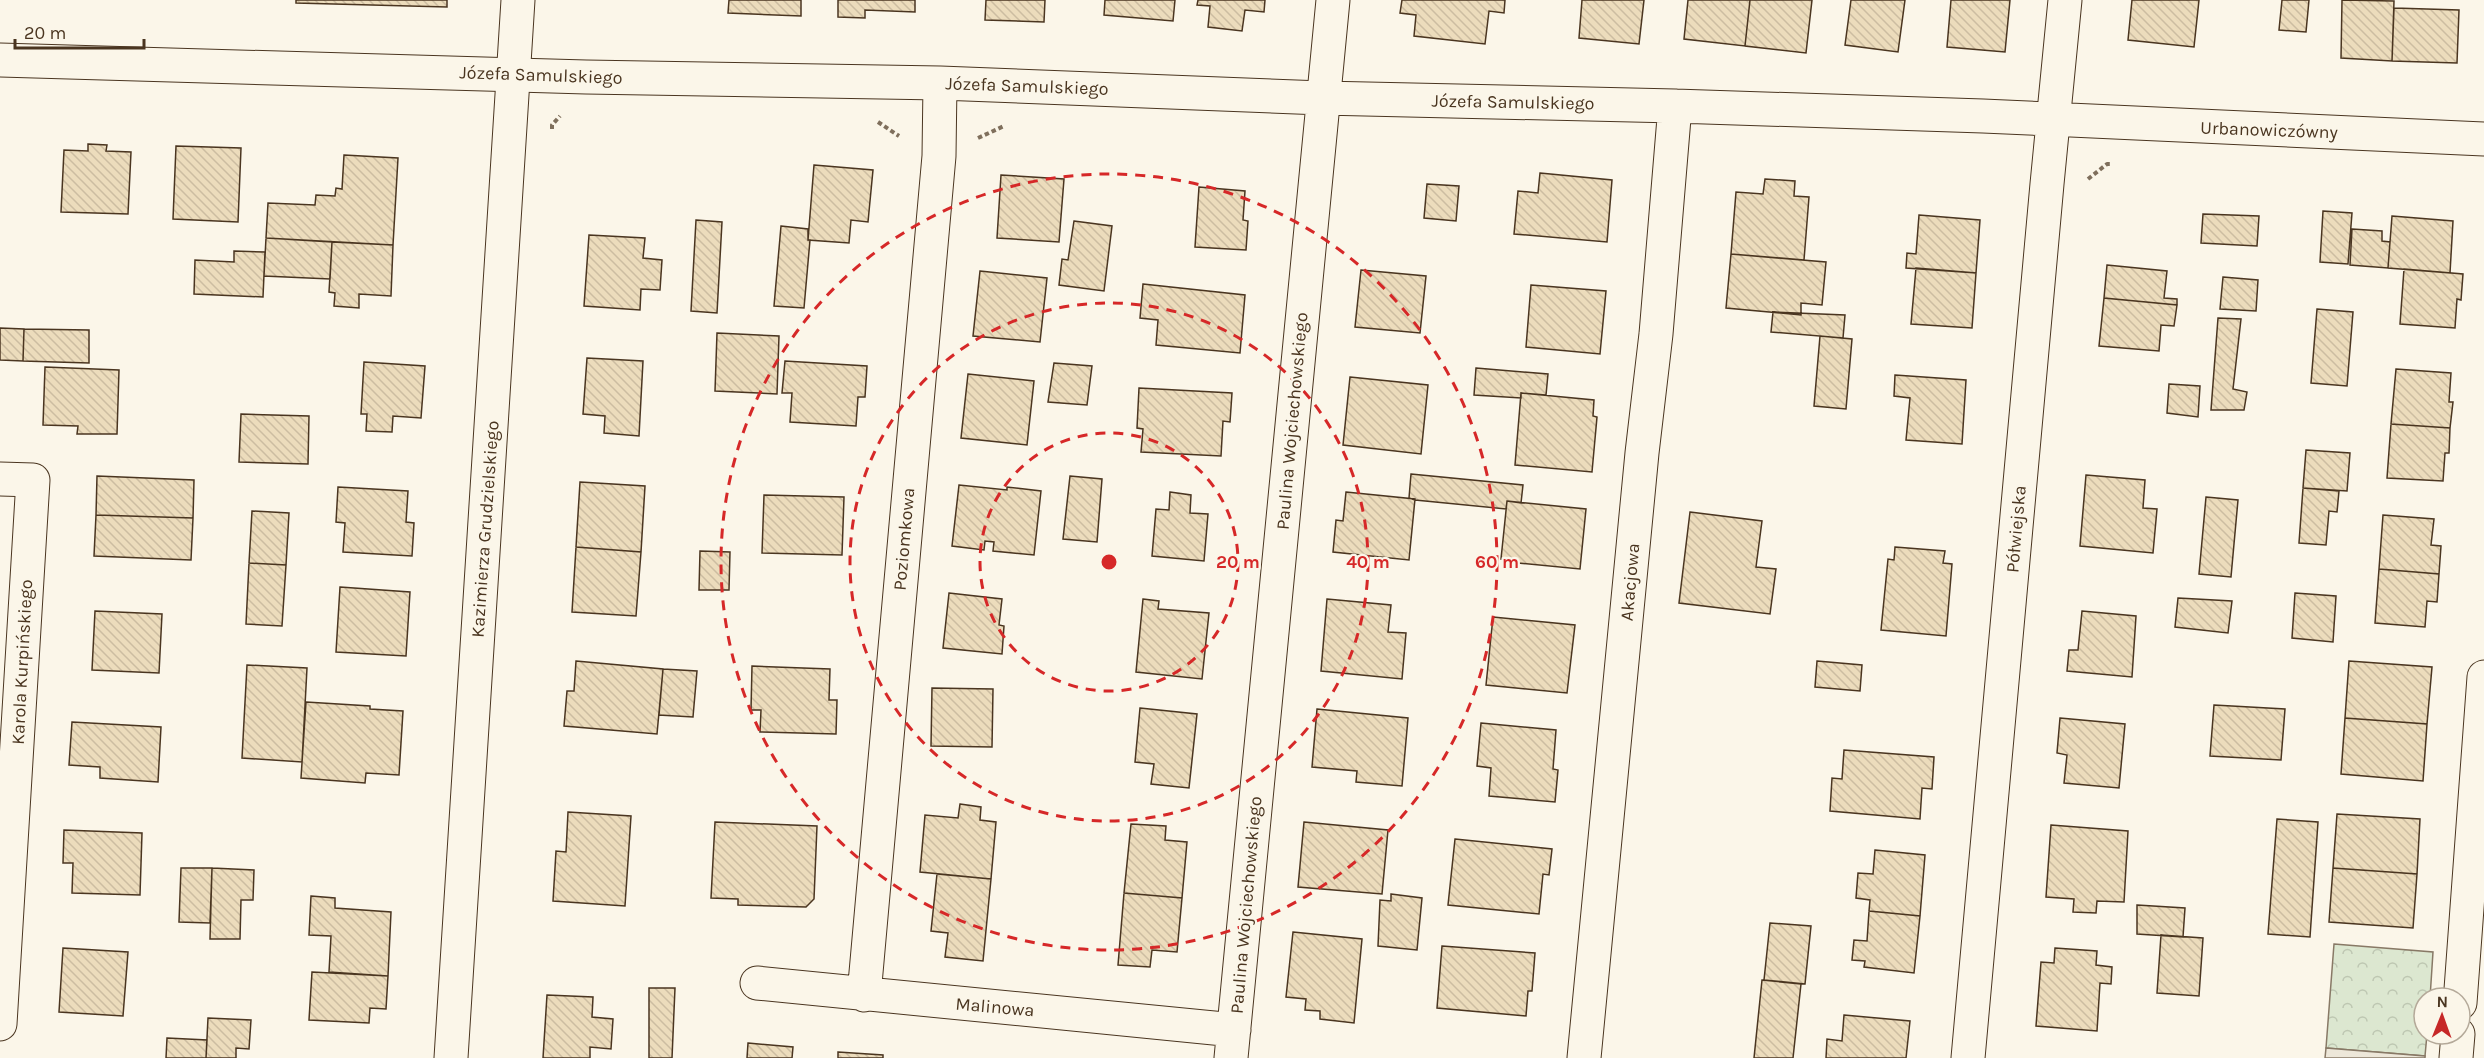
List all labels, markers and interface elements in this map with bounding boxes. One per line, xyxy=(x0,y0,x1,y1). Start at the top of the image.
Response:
scale bar xyxy=(15,12,144,50)
text: 20 m xyxy=(24,22,66,44)
street label: Józefa Samulskiego xyxy=(459,61,623,89)
street label: Józefa Samulskiego xyxy=(945,72,1109,100)
street label: Józefa Samulskiego xyxy=(1431,90,1595,114)
street label: Urbanowiczówny xyxy=(2200,117,2339,143)
street label: Paulina Wojciechowskiego xyxy=(1272,311,1312,531)
street label: Kazimierza Grudzielskiego xyxy=(466,420,504,638)
street label: Półwiejska xyxy=(2001,484,2031,574)
street label: Poziomkowa xyxy=(889,487,919,591)
street label: Akacjowa xyxy=(1616,542,1644,622)
text: 20 m xyxy=(1216,551,1260,573)
text: 40 m xyxy=(1346,551,1390,573)
text: 60 m xyxy=(1475,551,1519,573)
centre of rings xyxy=(1099,552,1119,572)
street label: Karola Kurpińskiego xyxy=(7,579,37,745)
street label: Paulina Wojciechowskiego xyxy=(1226,795,1266,1015)
north arrow xyxy=(2412,986,2472,1046)
text: N xyxy=(2436,992,2448,1011)
street label: Malinowa xyxy=(955,993,1035,1021)

